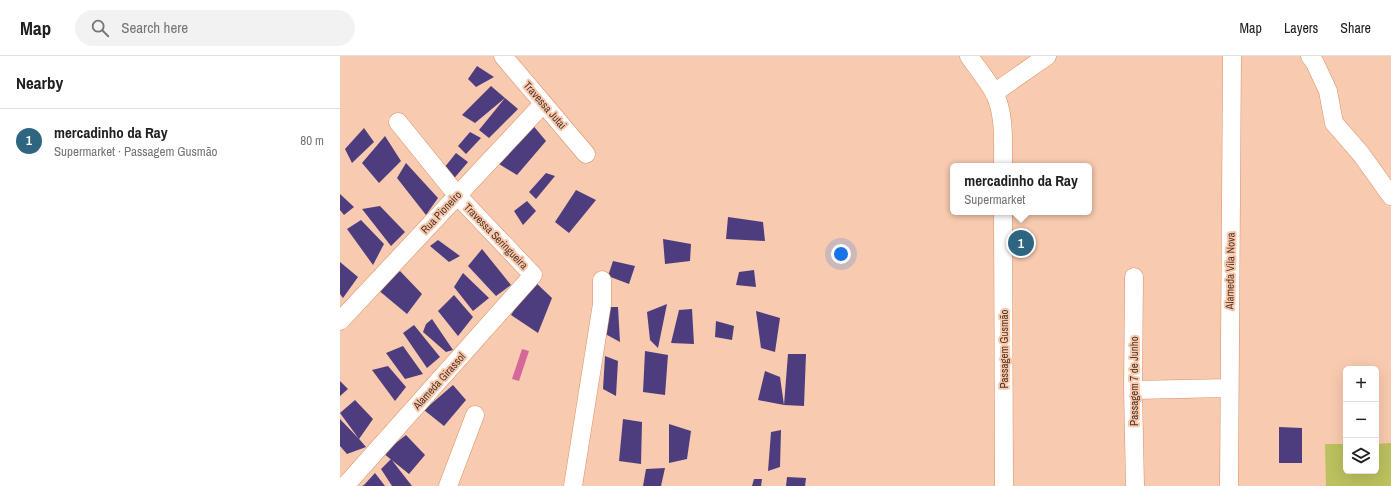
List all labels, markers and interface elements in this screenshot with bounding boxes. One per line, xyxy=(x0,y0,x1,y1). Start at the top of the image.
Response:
search box xyxy=(75,10,355,46)
text: Map xyxy=(20,15,51,41)
icon: search xyxy=(89,17,111,39)
text: Search here xyxy=(121,17,188,38)
text: Map xyxy=(1240,19,1262,37)
text: Layers xyxy=(1284,19,1318,37)
text: Share xyxy=(1340,19,1371,37)
text: Nearby xyxy=(16,71,63,94)
street label: Travessa Jutai xyxy=(520,78,570,132)
text: mercadinho da Ray xyxy=(54,122,167,143)
text: 1 xyxy=(26,132,32,149)
text: 80 m xyxy=(300,132,324,149)
text: Supermarket · Passagem Gusmão xyxy=(54,143,218,160)
popup xyxy=(950,163,1092,215)
text: mercadinho da Ray xyxy=(964,170,1078,191)
street label: Rua Pioneiro xyxy=(418,188,464,236)
text: Supermarket xyxy=(964,191,1025,208)
street label: Travessa Seringueira xyxy=(461,200,531,272)
pin: 1 xyxy=(1008,228,1034,258)
street label: Alameda Vila Nova xyxy=(1222,232,1238,311)
your location xyxy=(831,244,851,264)
street label: Passagem Gusmão xyxy=(997,309,1011,389)
street label: Passagem 7 de Junho xyxy=(1127,336,1141,426)
street label: Alameda Girassol xyxy=(409,350,468,413)
map controls xyxy=(1343,366,1379,474)
button: + xyxy=(1343,366,1379,402)
button: − xyxy=(1343,402,1379,438)
button: layers xyxy=(1343,438,1379,474)

